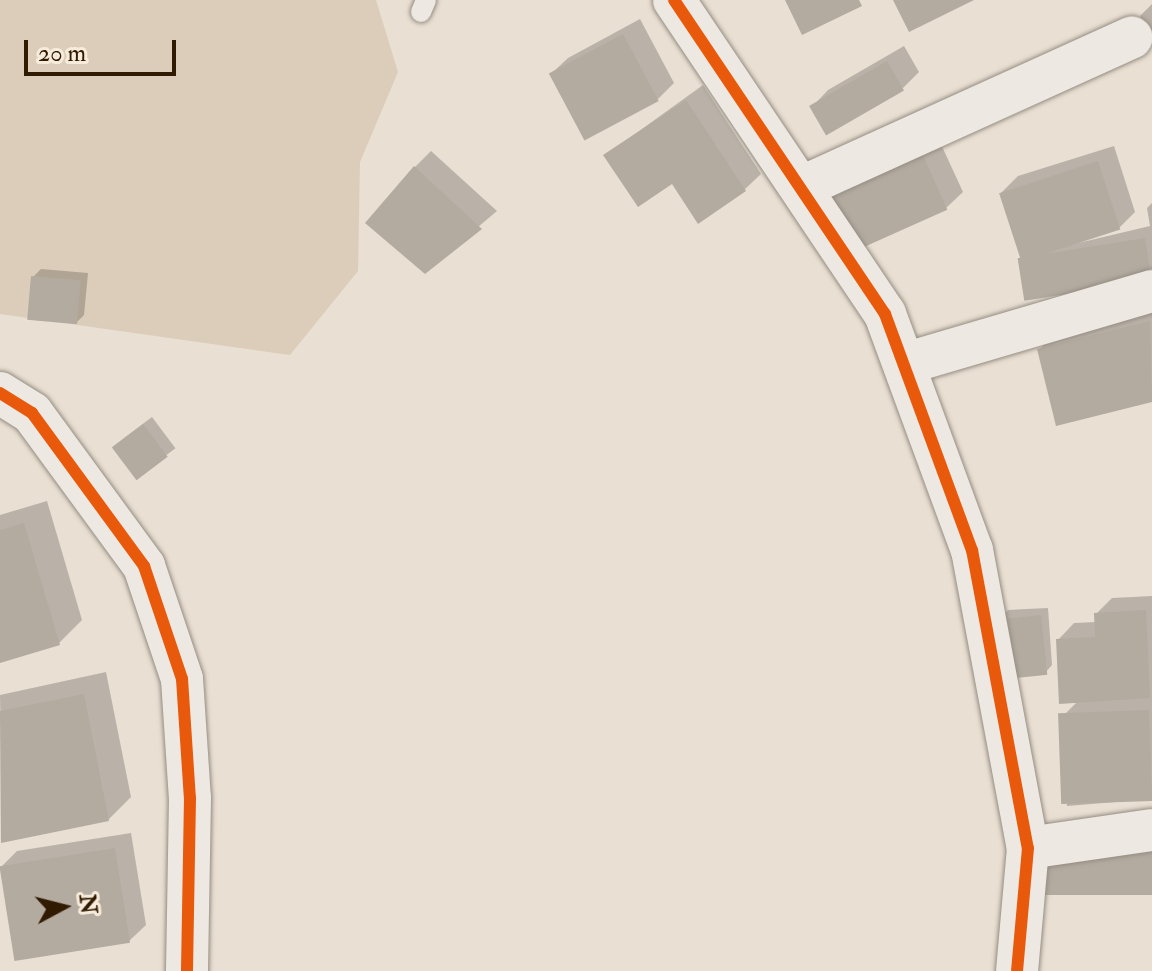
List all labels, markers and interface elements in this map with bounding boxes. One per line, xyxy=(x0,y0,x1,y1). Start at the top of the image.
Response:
scale bar xyxy=(28,24,180,74)
text: 20 m xyxy=(38,38,86,69)
north arrow xyxy=(24,867,104,947)
text: N xyxy=(73,893,103,916)

